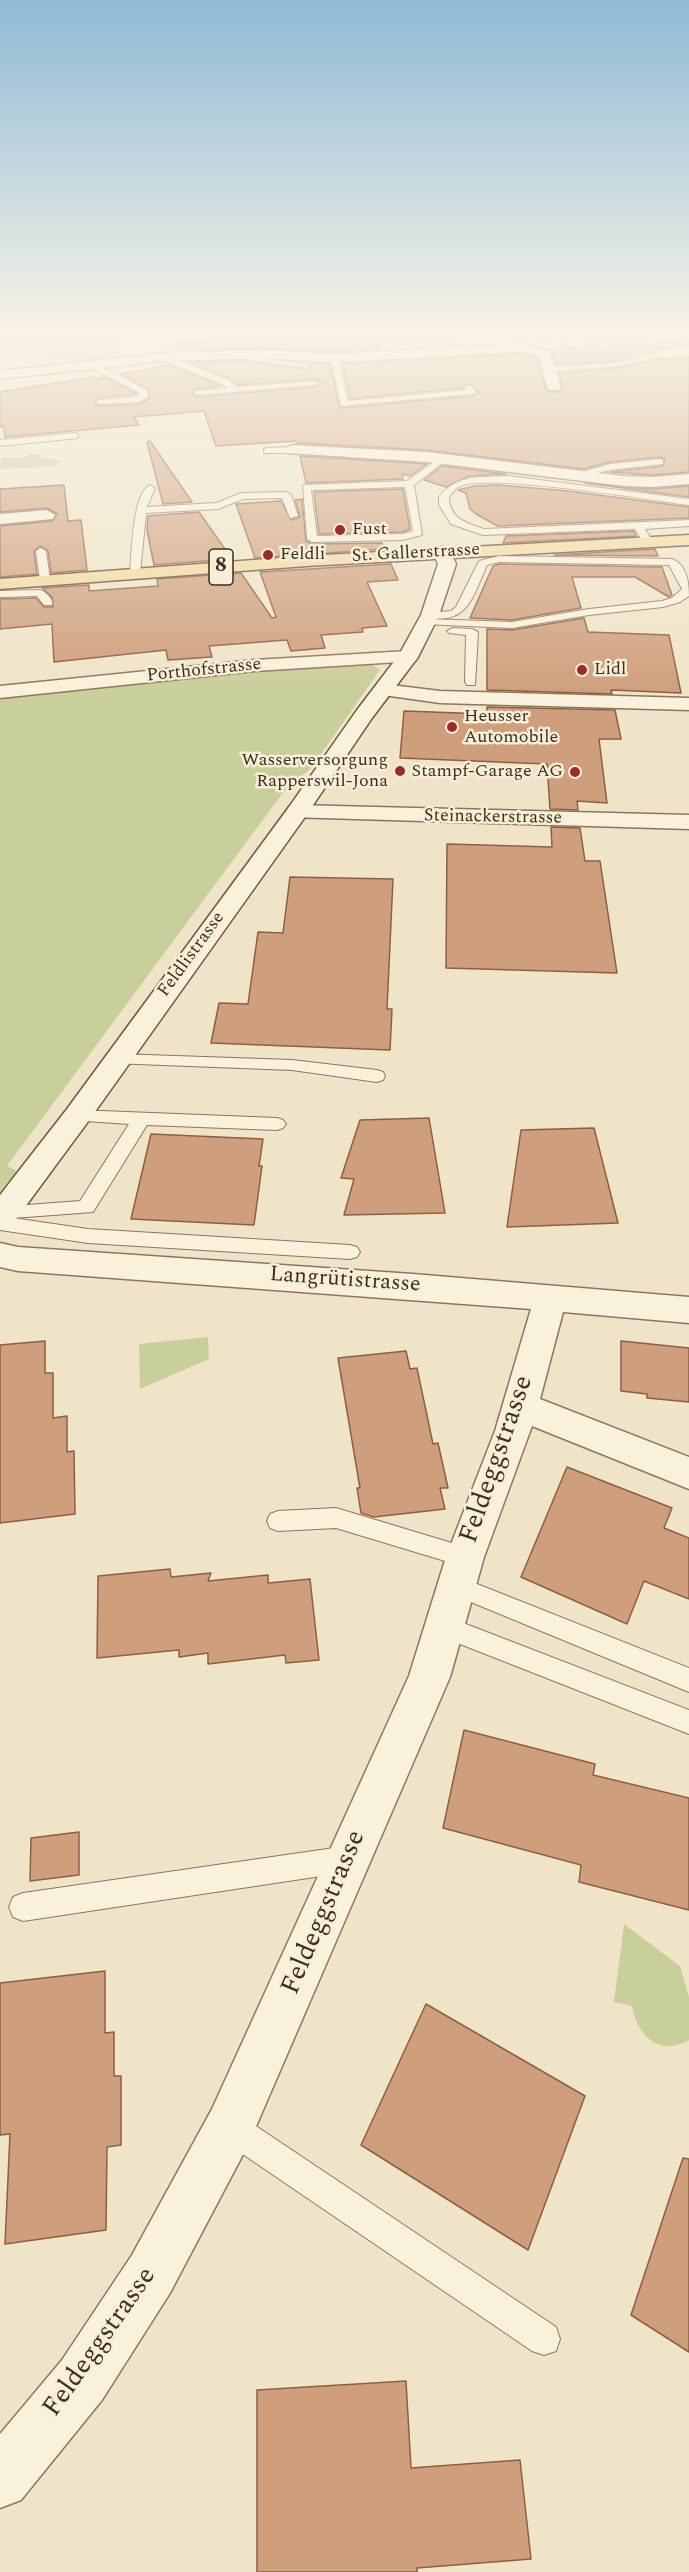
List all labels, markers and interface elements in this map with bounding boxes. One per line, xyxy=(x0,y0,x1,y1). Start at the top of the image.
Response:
place label: Fust xyxy=(352,519,387,541)
marker: Fust xyxy=(333,523,347,537)
street label: St. Gallerstrasse xyxy=(351,540,481,568)
place label: Feldli xyxy=(280,544,326,566)
marker: Feldli xyxy=(261,548,275,562)
road number: 8 xyxy=(209,549,233,585)
street label: Porthofstrasse xyxy=(146,654,262,688)
place label: Lidl xyxy=(594,659,626,681)
marker: Lidl xyxy=(575,663,589,677)
place label: Heusser Automobile xyxy=(464,706,558,748)
marker: Heusser Automobile xyxy=(445,720,459,734)
place label: Wasserversorgung Rapperswil-Jona xyxy=(241,750,388,792)
place label: Stampf-Garage AG xyxy=(412,761,563,783)
marker: Wasserversorgung Rapperswil-Jona xyxy=(393,764,407,778)
marker: Stampf-Garage AG xyxy=(568,765,582,779)
street label: Steinackerstrasse xyxy=(424,806,562,830)
street label: Feldlistrasse xyxy=(154,908,230,1002)
street label: Langrütistrasse xyxy=(269,1263,421,1299)
street label: Feldeggstrasse xyxy=(454,1372,542,1548)
street label: Feldeggstrasse xyxy=(276,1826,374,2000)
street label: Feldeggstrasse xyxy=(37,2262,165,2424)

